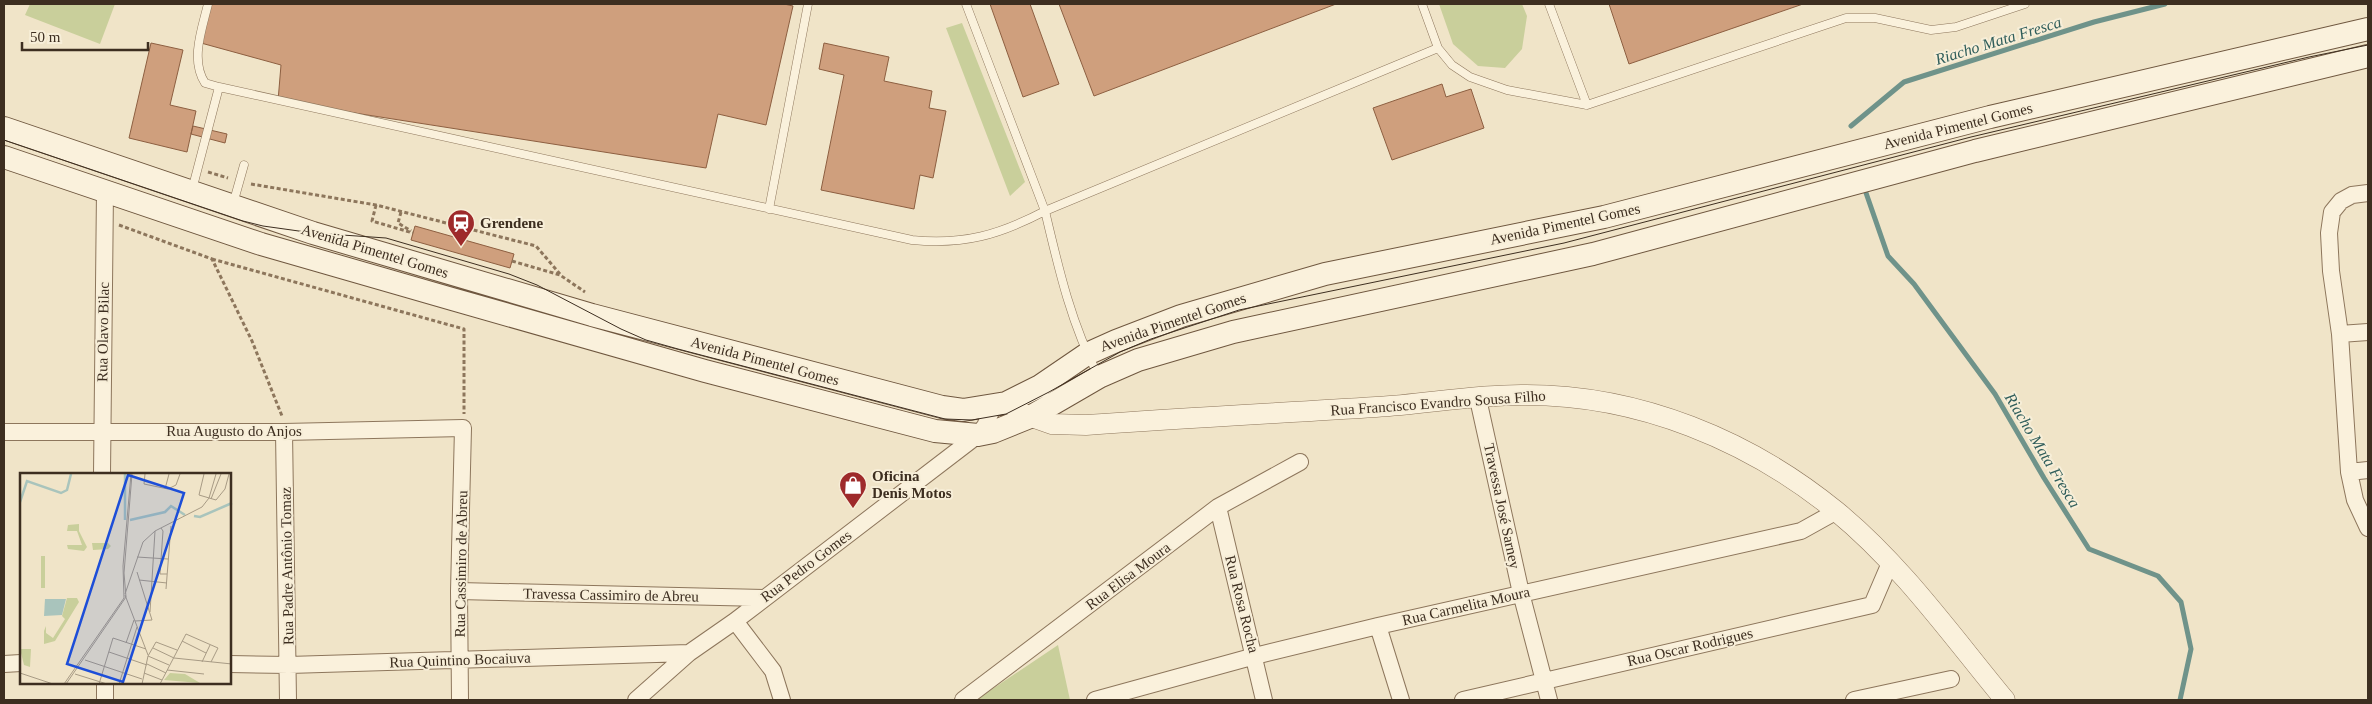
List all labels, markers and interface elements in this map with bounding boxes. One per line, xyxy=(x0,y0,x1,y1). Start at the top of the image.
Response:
water label: Riacho Mata Fresca xyxy=(1932,13,2063,68)
scale bar xyxy=(22,20,149,52)
text: 50 m xyxy=(30,29,61,45)
street label: Avenida Pimentel Gomes xyxy=(1882,100,2034,152)
street label: Avenida Pimentel Gomes xyxy=(1488,200,1642,248)
station icon: Grendene xyxy=(446,208,476,247)
place label: Grendene xyxy=(480,215,543,231)
street label: Avenida Pimentel Gomes xyxy=(299,221,451,281)
street label: Rua Olavo Bilac xyxy=(94,282,112,382)
street label: Avenida Pimentel Gomes xyxy=(1098,289,1248,354)
street label: Avenida Pimentel Gomes xyxy=(689,333,841,389)
street label: Rua Francisco Evandro Sousa Filho xyxy=(1330,387,1546,419)
water label: Riacho Mata Fresca xyxy=(2001,389,2084,511)
street label: Rua Augusto do Anjos xyxy=(166,423,302,439)
street label: Travessa José Sarney xyxy=(1481,442,1523,571)
place label: Oficina Denis Motos xyxy=(872,468,952,501)
shop icon: Oficina Denis Motos xyxy=(838,470,868,509)
inset map xyxy=(20,473,231,684)
street label: Rua Padre Antônio Tomaz xyxy=(278,486,296,645)
street label: Rua Cassimiro de Abreu xyxy=(452,490,470,638)
street label: Rua Pedro Gomes xyxy=(758,527,855,605)
street label: Rua Elisa Moura xyxy=(1083,539,1174,613)
street label: Rua Rosa Rocha xyxy=(1222,554,1262,655)
street label: Rua Carmelita Moura xyxy=(1400,583,1532,629)
street label: Travessa Cassimiro de Abreu xyxy=(523,585,699,605)
street label: Rua Oscar Rodrigues xyxy=(1626,625,1754,669)
street label: Rua Quintino Bocaiuva xyxy=(389,650,531,670)

